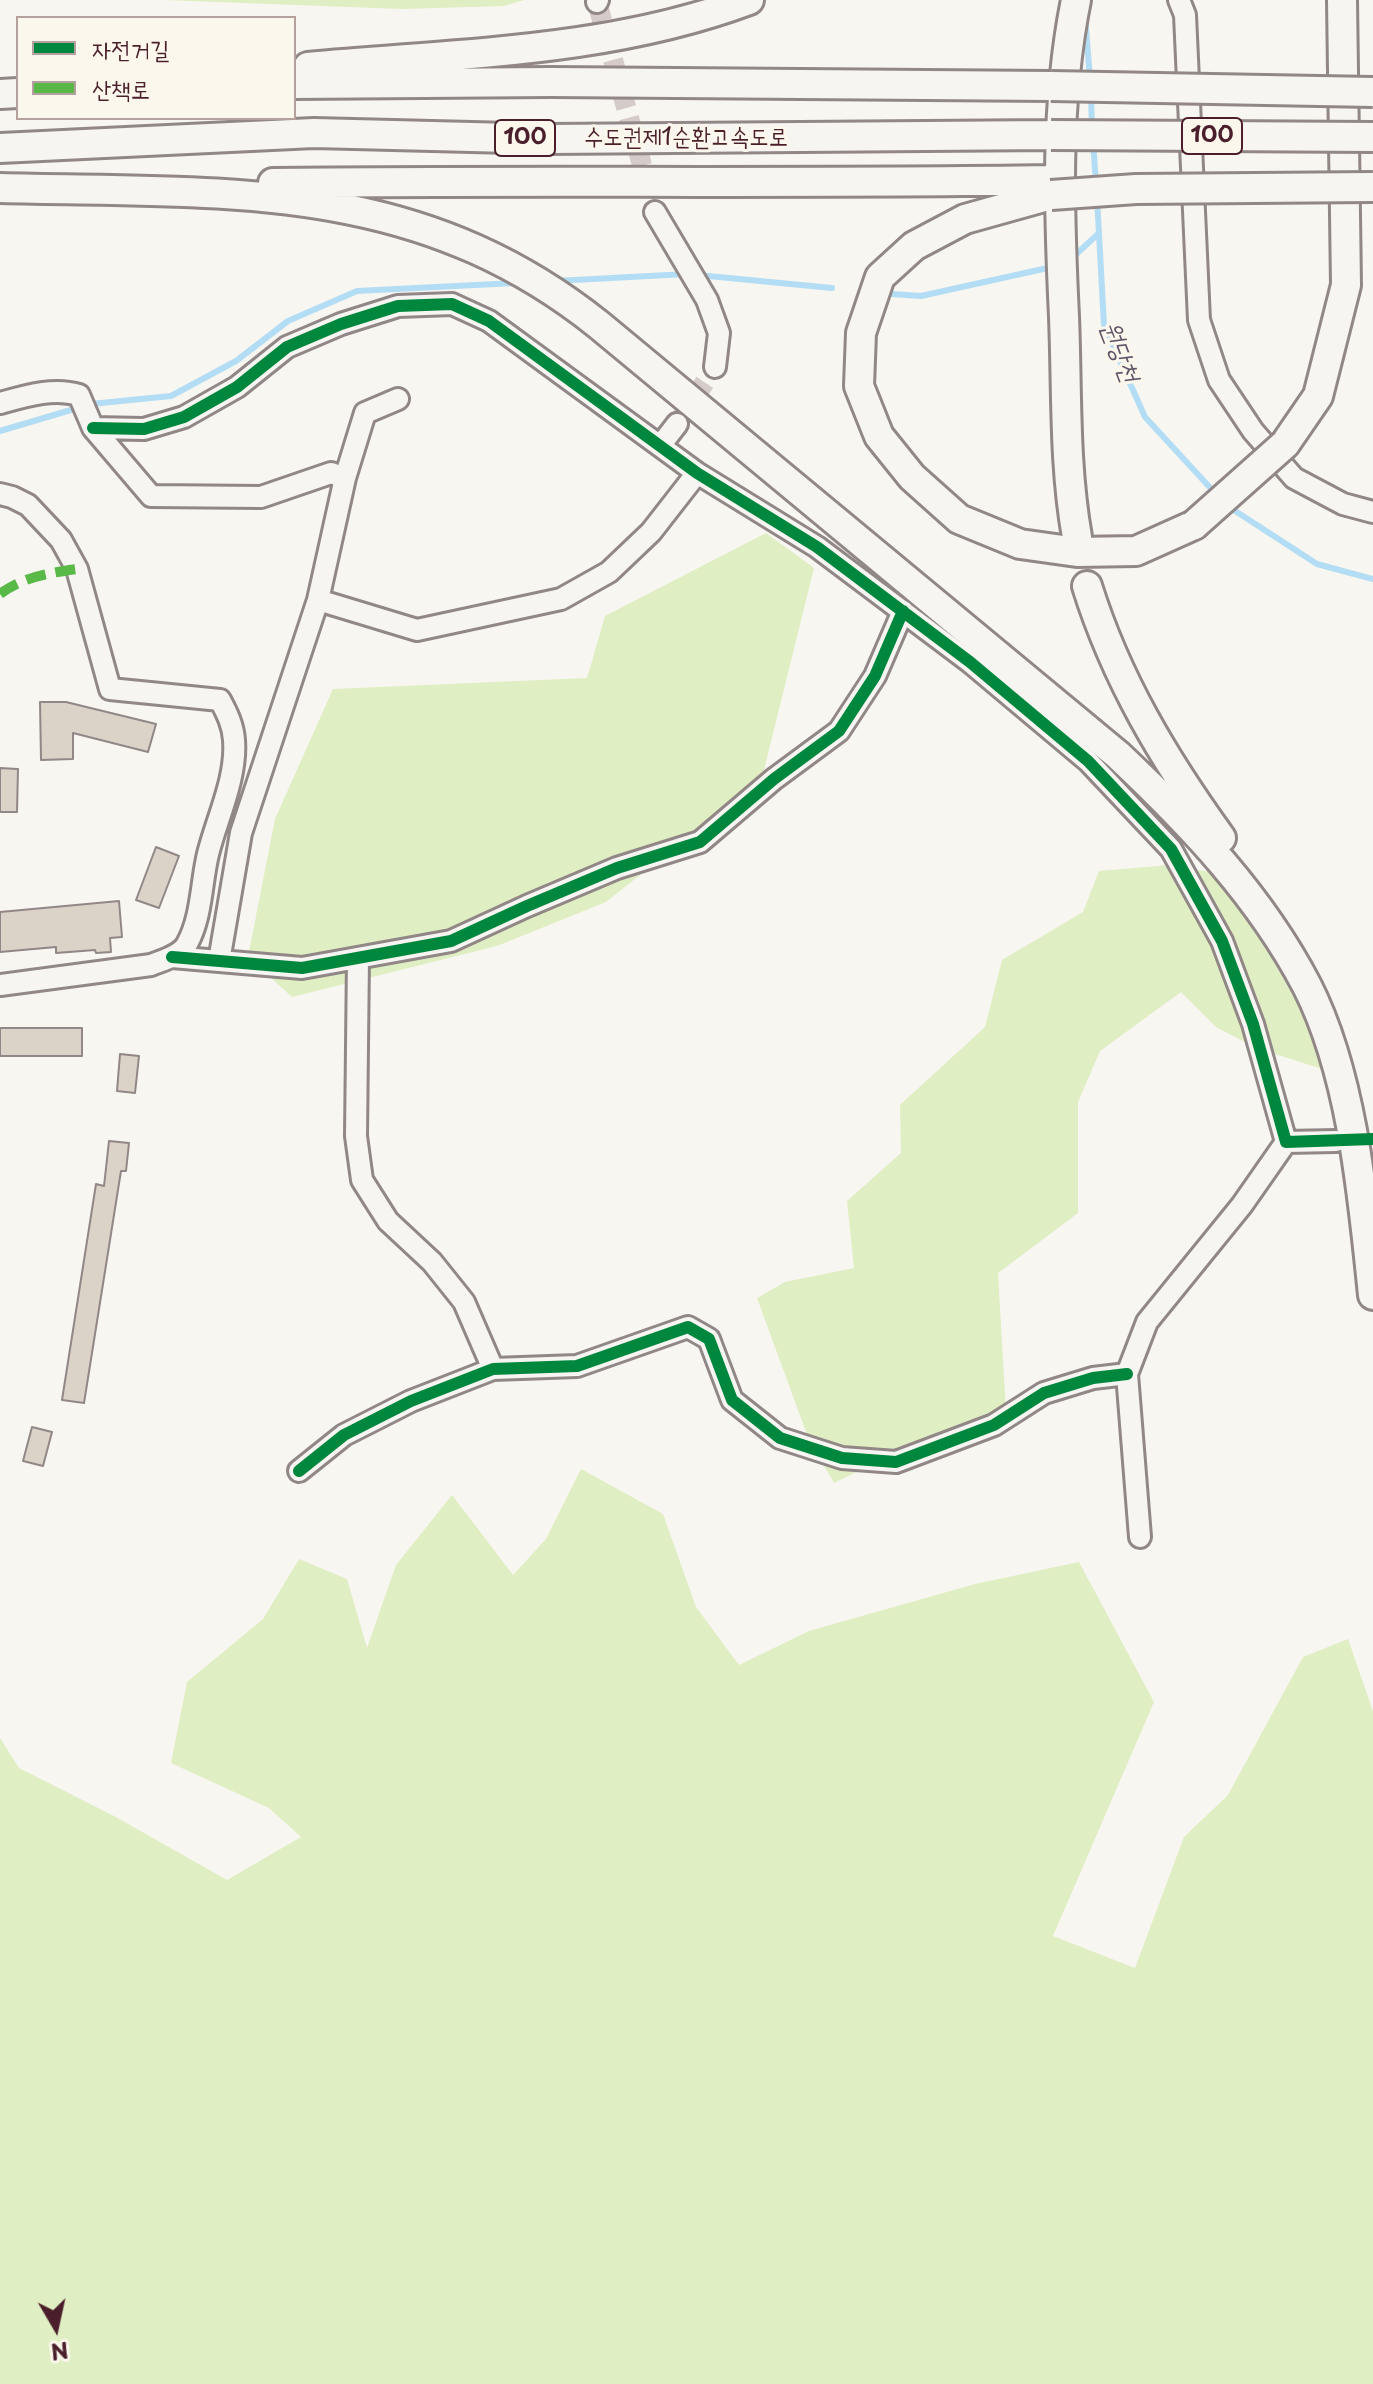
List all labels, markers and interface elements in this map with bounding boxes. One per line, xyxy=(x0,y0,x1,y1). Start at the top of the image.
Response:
legend xyxy=(16,16,296,120)
text: 자전거길 xyxy=(92,30,169,66)
text: 산책로 xyxy=(92,70,150,106)
road number: 100 xyxy=(1182,118,1242,154)
road number: 100 xyxy=(495,120,555,156)
street label: 수도권제1순환고속도로 xyxy=(584,124,788,152)
water label: 원당천 xyxy=(1093,317,1145,387)
north arrow xyxy=(16,2288,96,2368)
text: N xyxy=(49,2335,71,2370)

